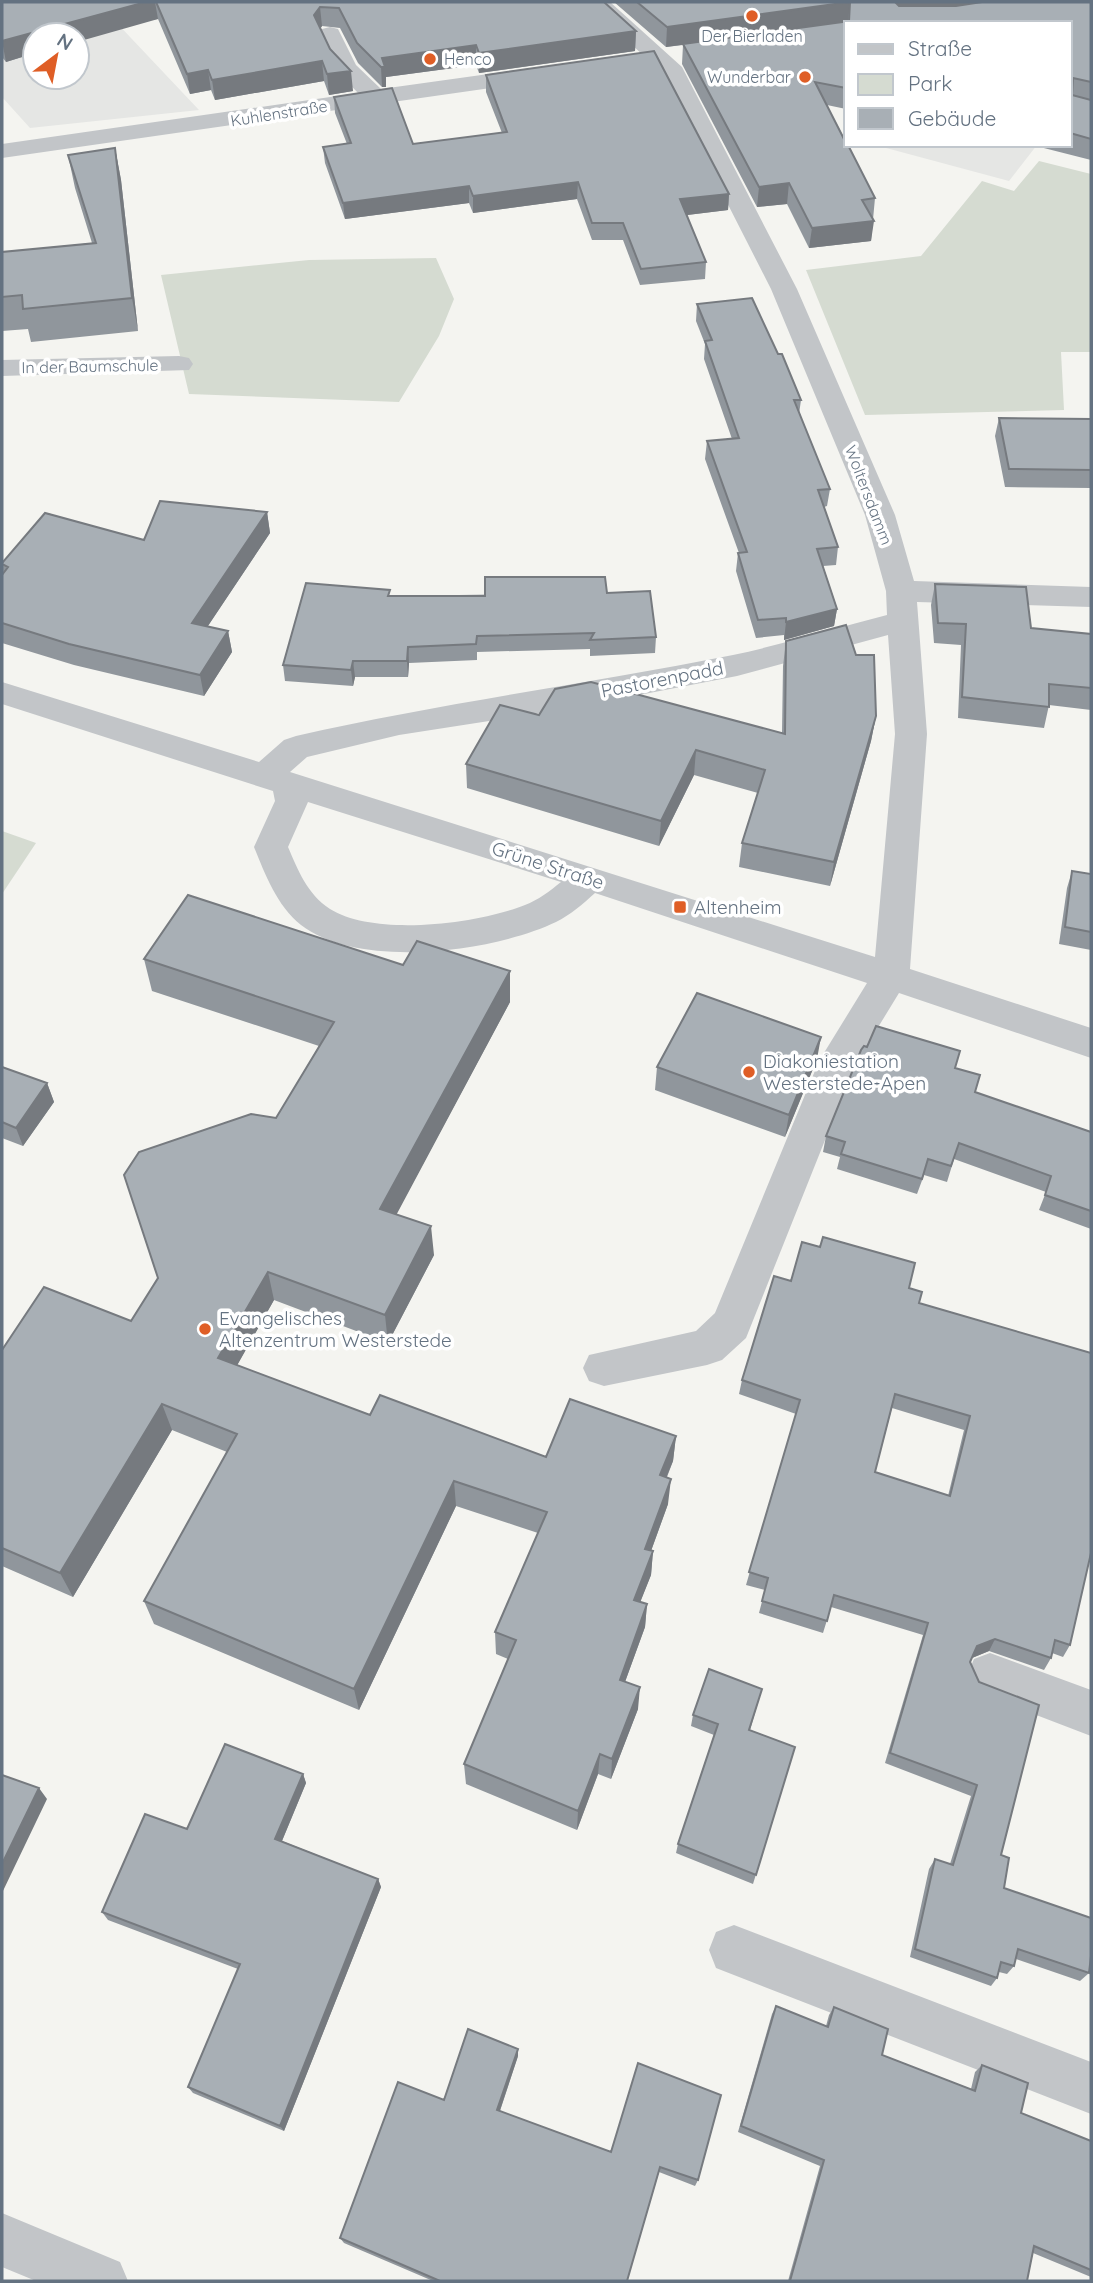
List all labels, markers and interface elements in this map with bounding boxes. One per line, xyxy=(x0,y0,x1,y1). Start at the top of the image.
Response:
marker: Der Bierladen xyxy=(744,8,760,24)
north arrow xyxy=(21,21,91,91)
legend xyxy=(844,21,1072,147)
place label: Der Bierladen xyxy=(701,26,803,46)
text: N xyxy=(53,28,77,55)
text: Straße xyxy=(908,35,972,61)
place label: Henco xyxy=(444,49,492,69)
marker: Henco xyxy=(422,51,438,67)
place label: Wunderbar xyxy=(707,67,791,87)
marker: Wunderbar xyxy=(797,69,813,85)
text: Park xyxy=(908,70,952,96)
street label: Kuhlenstraße xyxy=(229,95,329,131)
text: Gebäude xyxy=(908,105,996,131)
street label: In der Baumschule xyxy=(21,355,159,377)
street label: Woltersdamm xyxy=(841,442,897,548)
street label: Pastorenpadd xyxy=(599,655,725,703)
street label: Grüne Straße xyxy=(489,836,607,894)
place label: Altenheim xyxy=(694,895,782,919)
marker: Altenheim xyxy=(672,899,688,915)
place label: Diakoniestation Westerstede-Apen xyxy=(763,1049,926,1095)
marker: Diakoniestation Westerstede-Apen xyxy=(741,1064,757,1080)
place label: Evangelisches Altenzentrum Westerstede xyxy=(219,1306,452,1352)
marker: Evangelisches Altenzentrum Westerstede xyxy=(197,1321,213,1337)

